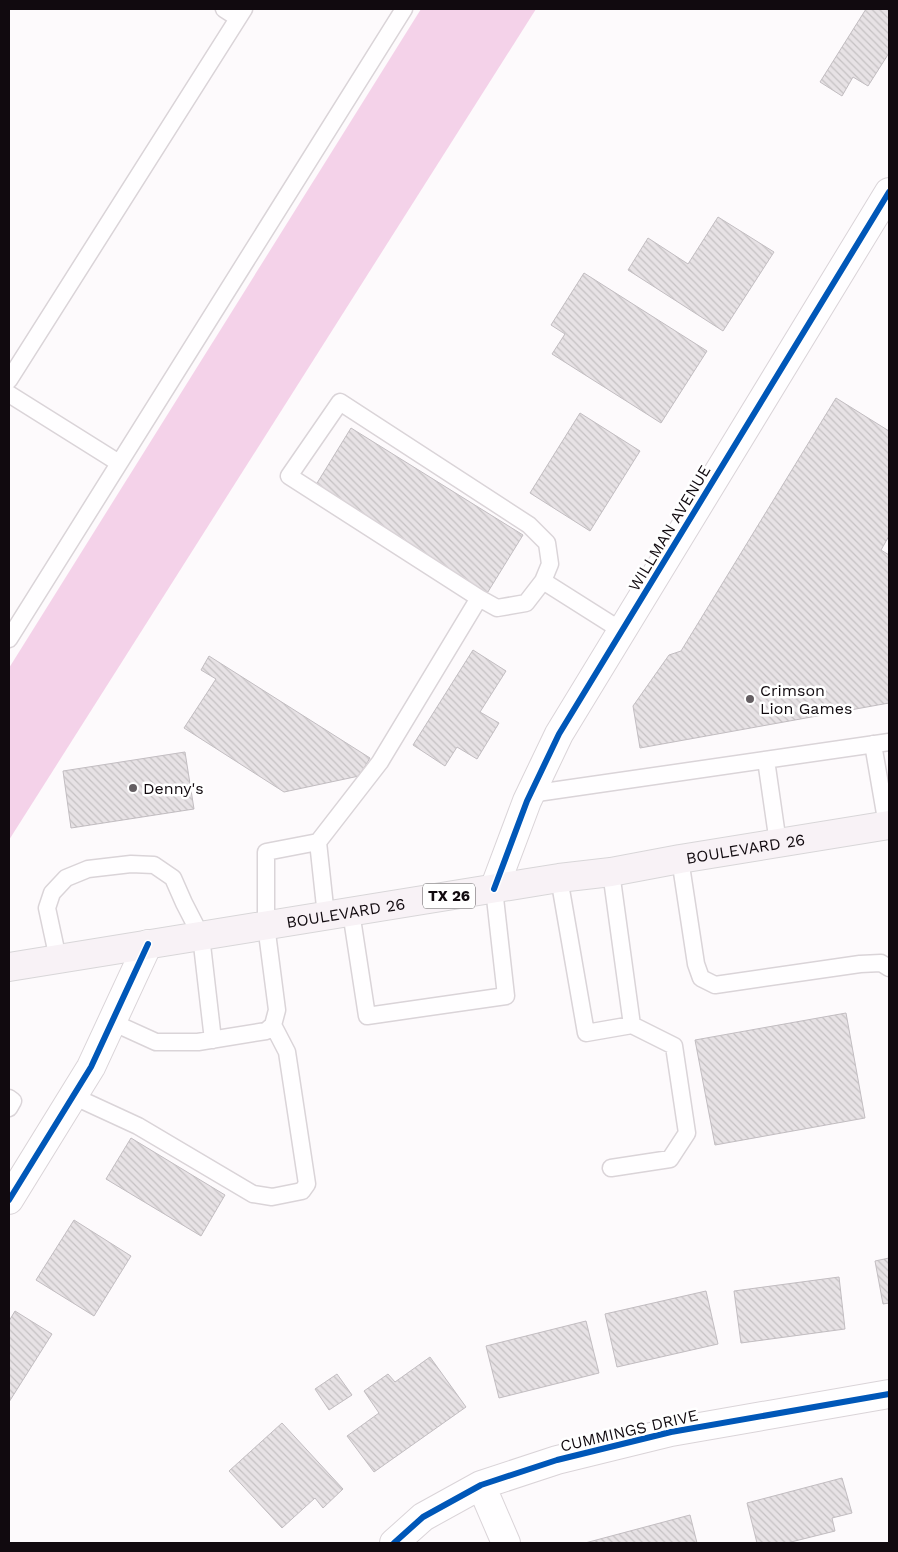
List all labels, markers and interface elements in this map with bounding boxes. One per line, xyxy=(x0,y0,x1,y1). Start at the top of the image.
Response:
street label: WILLMAN AVENUE xyxy=(624,462,715,595)
place label: Crimson Lion Games xyxy=(760,681,852,718)
marker: Crimson Lion Games xyxy=(744,693,756,705)
place label: Denny's xyxy=(143,779,204,798)
marker: Denny's xyxy=(127,782,139,794)
street label: BOULEVARD 26 xyxy=(685,830,806,868)
road number: TX 26 xyxy=(423,884,475,908)
street label: BOULEVARD 26 xyxy=(285,894,407,932)
street label: CUMMINGS DRIVE xyxy=(558,1405,700,1456)

